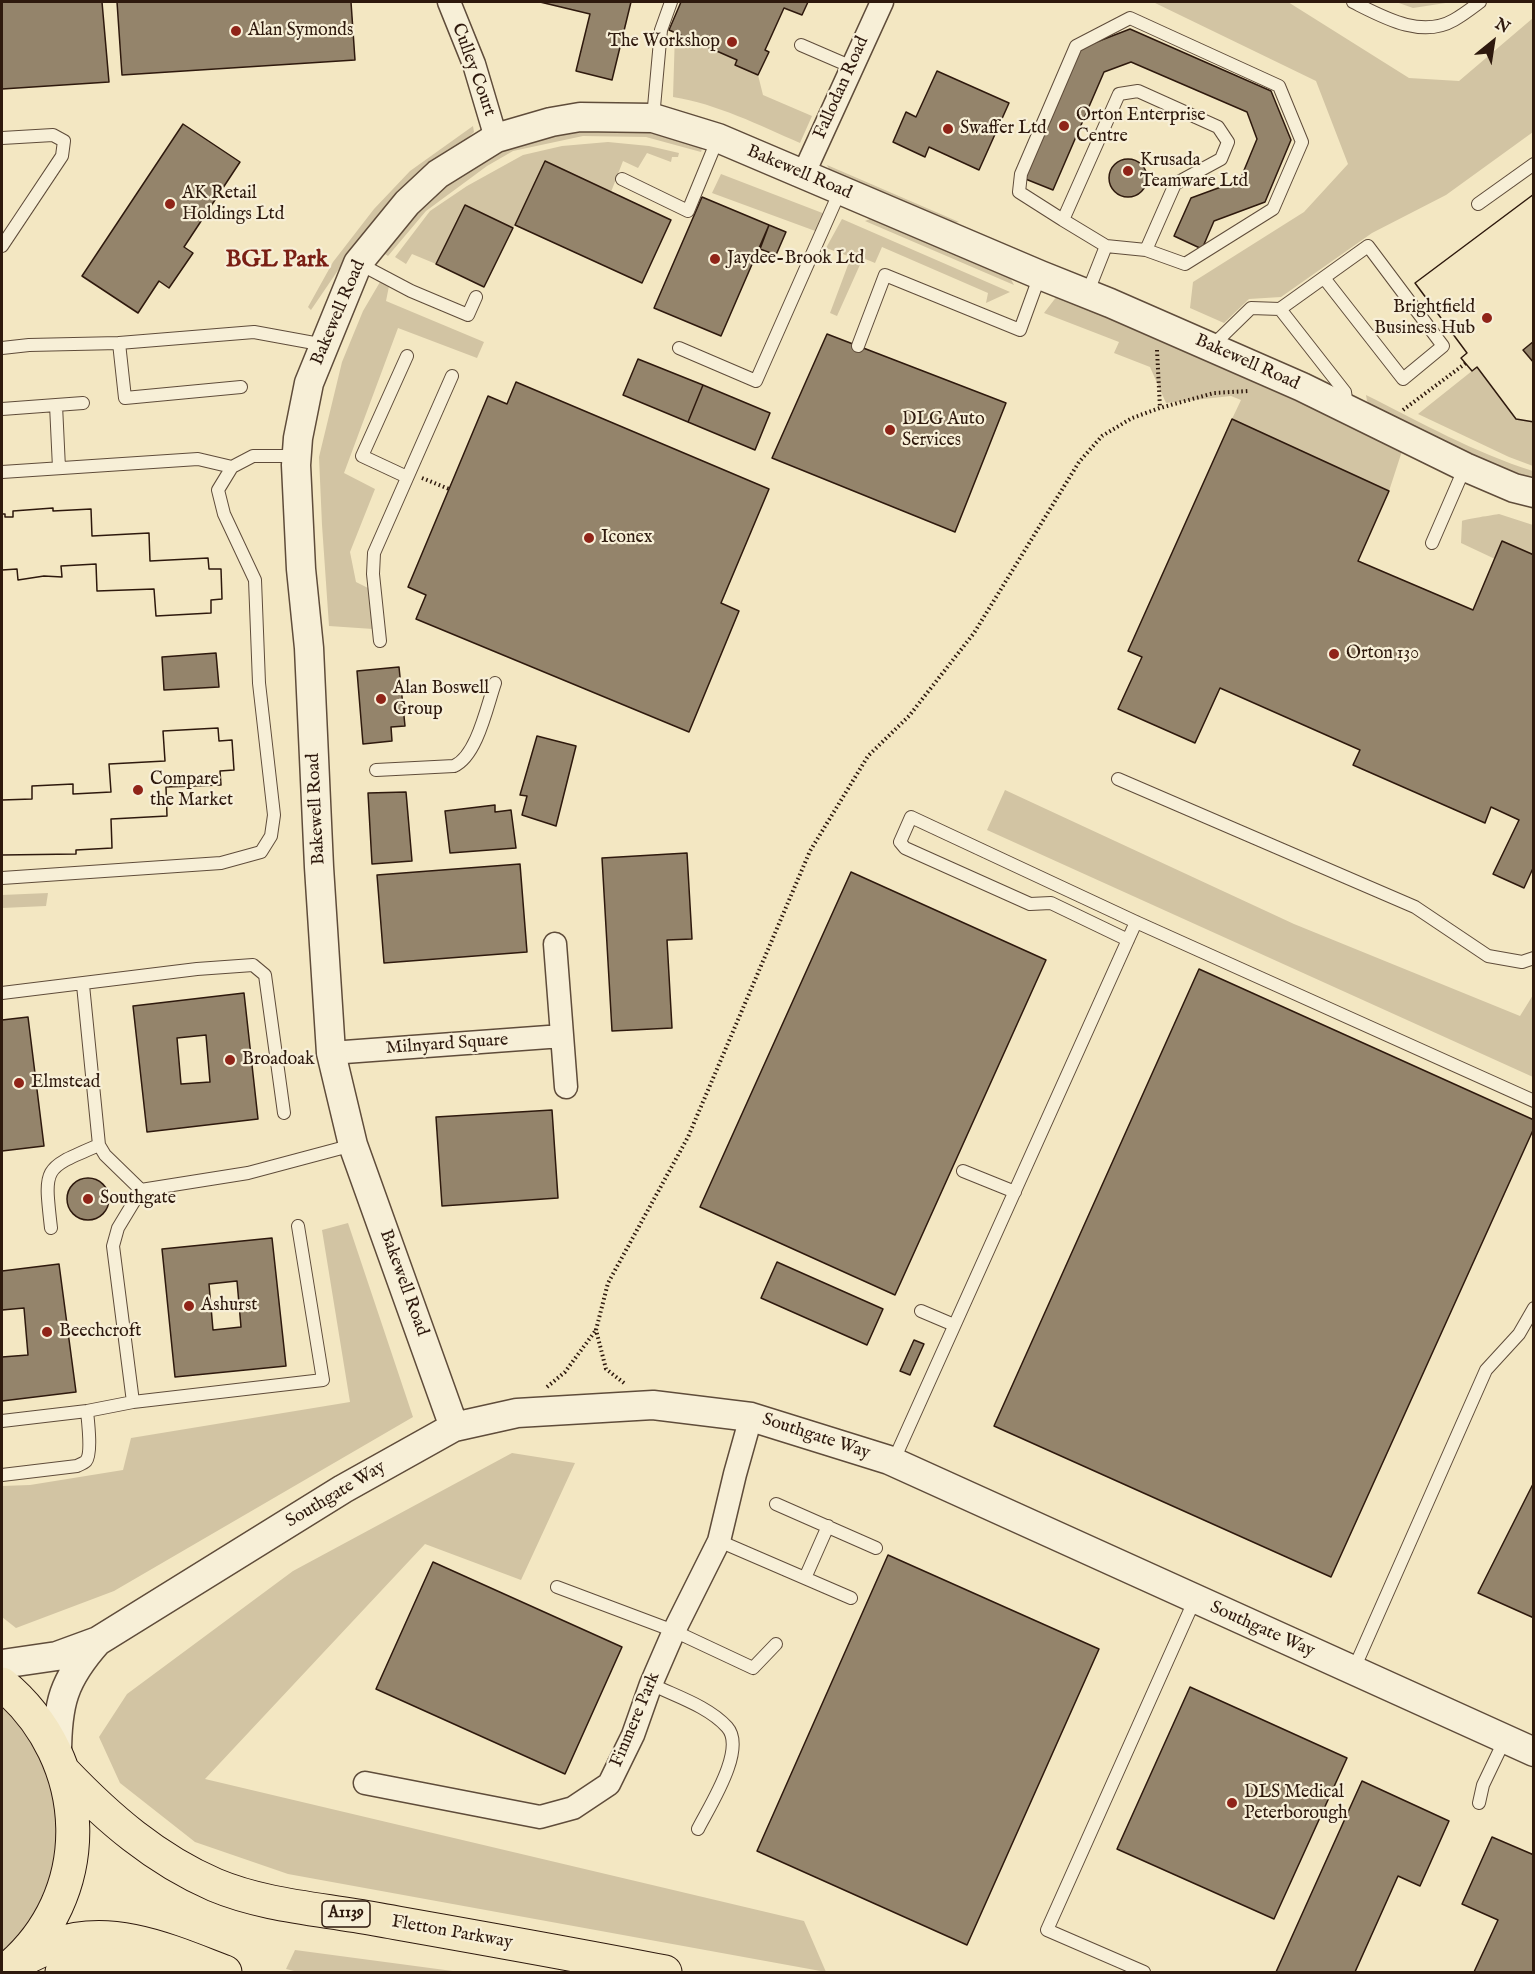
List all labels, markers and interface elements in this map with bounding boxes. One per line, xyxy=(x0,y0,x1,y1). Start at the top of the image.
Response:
north arrow xyxy=(1463,12,1523,72)
text: N xyxy=(1491,14,1513,39)
place label: Alan Symonds xyxy=(248,20,353,42)
street label: Culley Court xyxy=(446,20,500,120)
marker: Alan Symonds xyxy=(229,24,243,38)
place label: The Workshop xyxy=(608,31,720,53)
street label: Fallodan Road xyxy=(810,33,874,143)
marker: The Workshop xyxy=(725,35,739,49)
place label: Orton Enterprise Centre xyxy=(1076,105,1206,148)
place label: Swaffer Ltd xyxy=(960,118,1047,140)
marker: Orton Enterprise Centre xyxy=(1057,119,1071,133)
marker: Swaffer Ltd xyxy=(941,122,955,136)
street label: Bakewell Road xyxy=(743,141,855,205)
place label: Krusada Teamware Ltd xyxy=(1140,150,1248,192)
marker: Krusada Teamware Ltd xyxy=(1121,164,1135,178)
place label: AK Retail Holdings Ltd xyxy=(182,183,284,226)
marker: AK Retail Holdings Ltd xyxy=(163,197,177,211)
district label: BGL Park xyxy=(226,247,328,275)
place label: Jaydee-Brook Ltd xyxy=(727,248,864,270)
marker: Jaydee-Brook Ltd xyxy=(708,252,722,266)
street label: Bakewell Road xyxy=(307,257,371,369)
place label: Brightfield Business Hub xyxy=(1374,297,1475,340)
marker: Brightfield Business Hub xyxy=(1480,311,1494,325)
street label: Bakewell Road xyxy=(1191,330,1303,396)
place label: DLG Auto Services xyxy=(902,409,985,452)
marker: DLG Auto Services xyxy=(883,423,897,437)
place label: Iconex xyxy=(601,527,653,549)
marker: Iconex xyxy=(582,531,596,545)
place label: Orton 130 xyxy=(1346,643,1419,665)
marker: Orton 130 xyxy=(1327,647,1341,661)
place label: Alan Boswell Group xyxy=(393,678,489,720)
marker: Alan Boswell Group xyxy=(374,692,388,706)
street label: Bakewell Road xyxy=(303,753,331,865)
place label: Compare the Market xyxy=(150,769,233,812)
marker: Compare the Market xyxy=(131,783,145,797)
street label: Milnyard Square xyxy=(385,1030,509,1060)
place label: Broadoak xyxy=(242,1049,315,1071)
marker: Broadoak xyxy=(223,1053,237,1067)
place label: Elmstead xyxy=(31,1072,100,1094)
marker: Elmstead xyxy=(12,1076,26,1090)
place label: Southgate xyxy=(100,1188,176,1210)
marker: Southgate xyxy=(81,1192,95,1206)
street label: Bakewell Road xyxy=(374,1227,432,1339)
place label: Ashurst xyxy=(201,1295,257,1317)
marker: Ashurst xyxy=(182,1299,196,1313)
place label: Beechcroft xyxy=(59,1321,141,1343)
marker: Beechcroft xyxy=(40,1325,54,1339)
street label: Southgate Way xyxy=(759,1409,873,1465)
street label: Southgate Way xyxy=(282,1457,390,1533)
street label: Southgate Way xyxy=(1206,1597,1318,1663)
street label: Finmere Park xyxy=(606,1669,666,1771)
place label: DLS Medical Peterborough xyxy=(1244,1782,1348,1824)
marker: DLS Medical Peterborough xyxy=(1225,1796,1239,1810)
road number: A1139 xyxy=(322,1901,370,1927)
street label: Fletton Parkway xyxy=(390,1912,514,1954)

